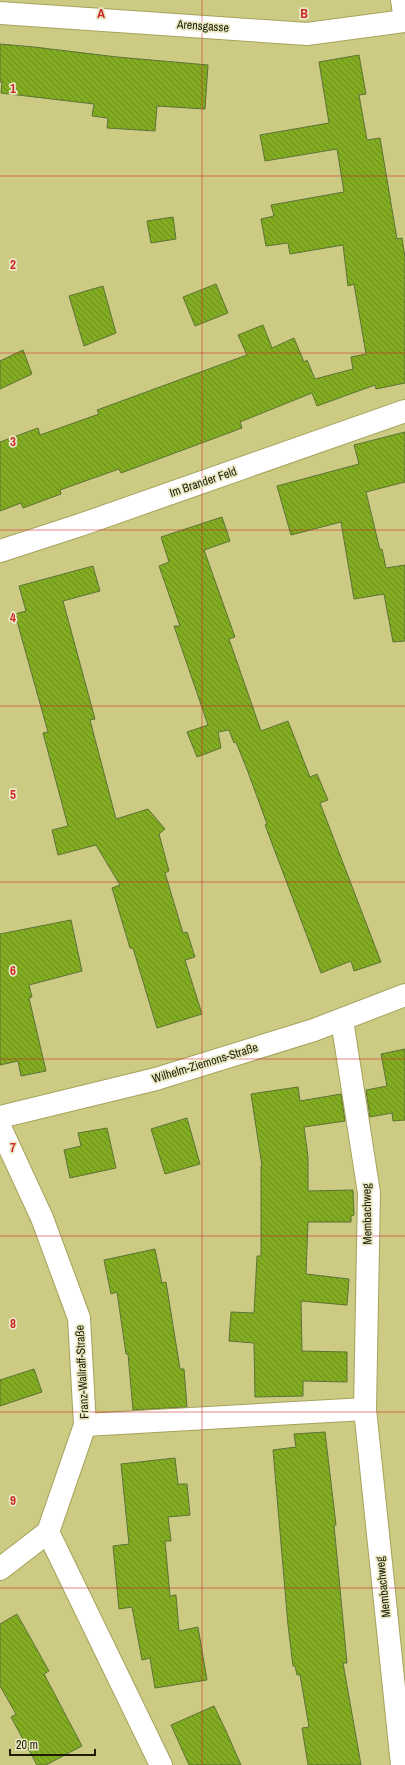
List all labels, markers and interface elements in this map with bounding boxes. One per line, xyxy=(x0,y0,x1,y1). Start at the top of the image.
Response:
text: A xyxy=(97,5,105,22)
text: B xyxy=(300,5,308,22)
street label: Arensgasse xyxy=(176,16,229,36)
text: 1 xyxy=(10,80,16,97)
text: 2 xyxy=(10,256,16,273)
text: 3 xyxy=(10,433,16,450)
street label: Im Brander Feld xyxy=(167,463,239,501)
text: 4 xyxy=(10,609,16,626)
text: 5 xyxy=(10,786,16,803)
text: 6 xyxy=(10,962,16,979)
street label: Wilhelm-Ziemons-Straße xyxy=(150,1039,260,1087)
text: 7 xyxy=(10,1139,16,1156)
street label: Membachweg xyxy=(358,1183,376,1245)
text: 8 xyxy=(10,1315,16,1332)
street label: Franz-Wallraff-Straße xyxy=(72,1325,92,1419)
text: 9 xyxy=(10,1492,16,1509)
street label: Membachweg xyxy=(372,1555,394,1618)
scale bar xyxy=(10,1731,95,1757)
text: 20 m xyxy=(16,1737,38,1753)

